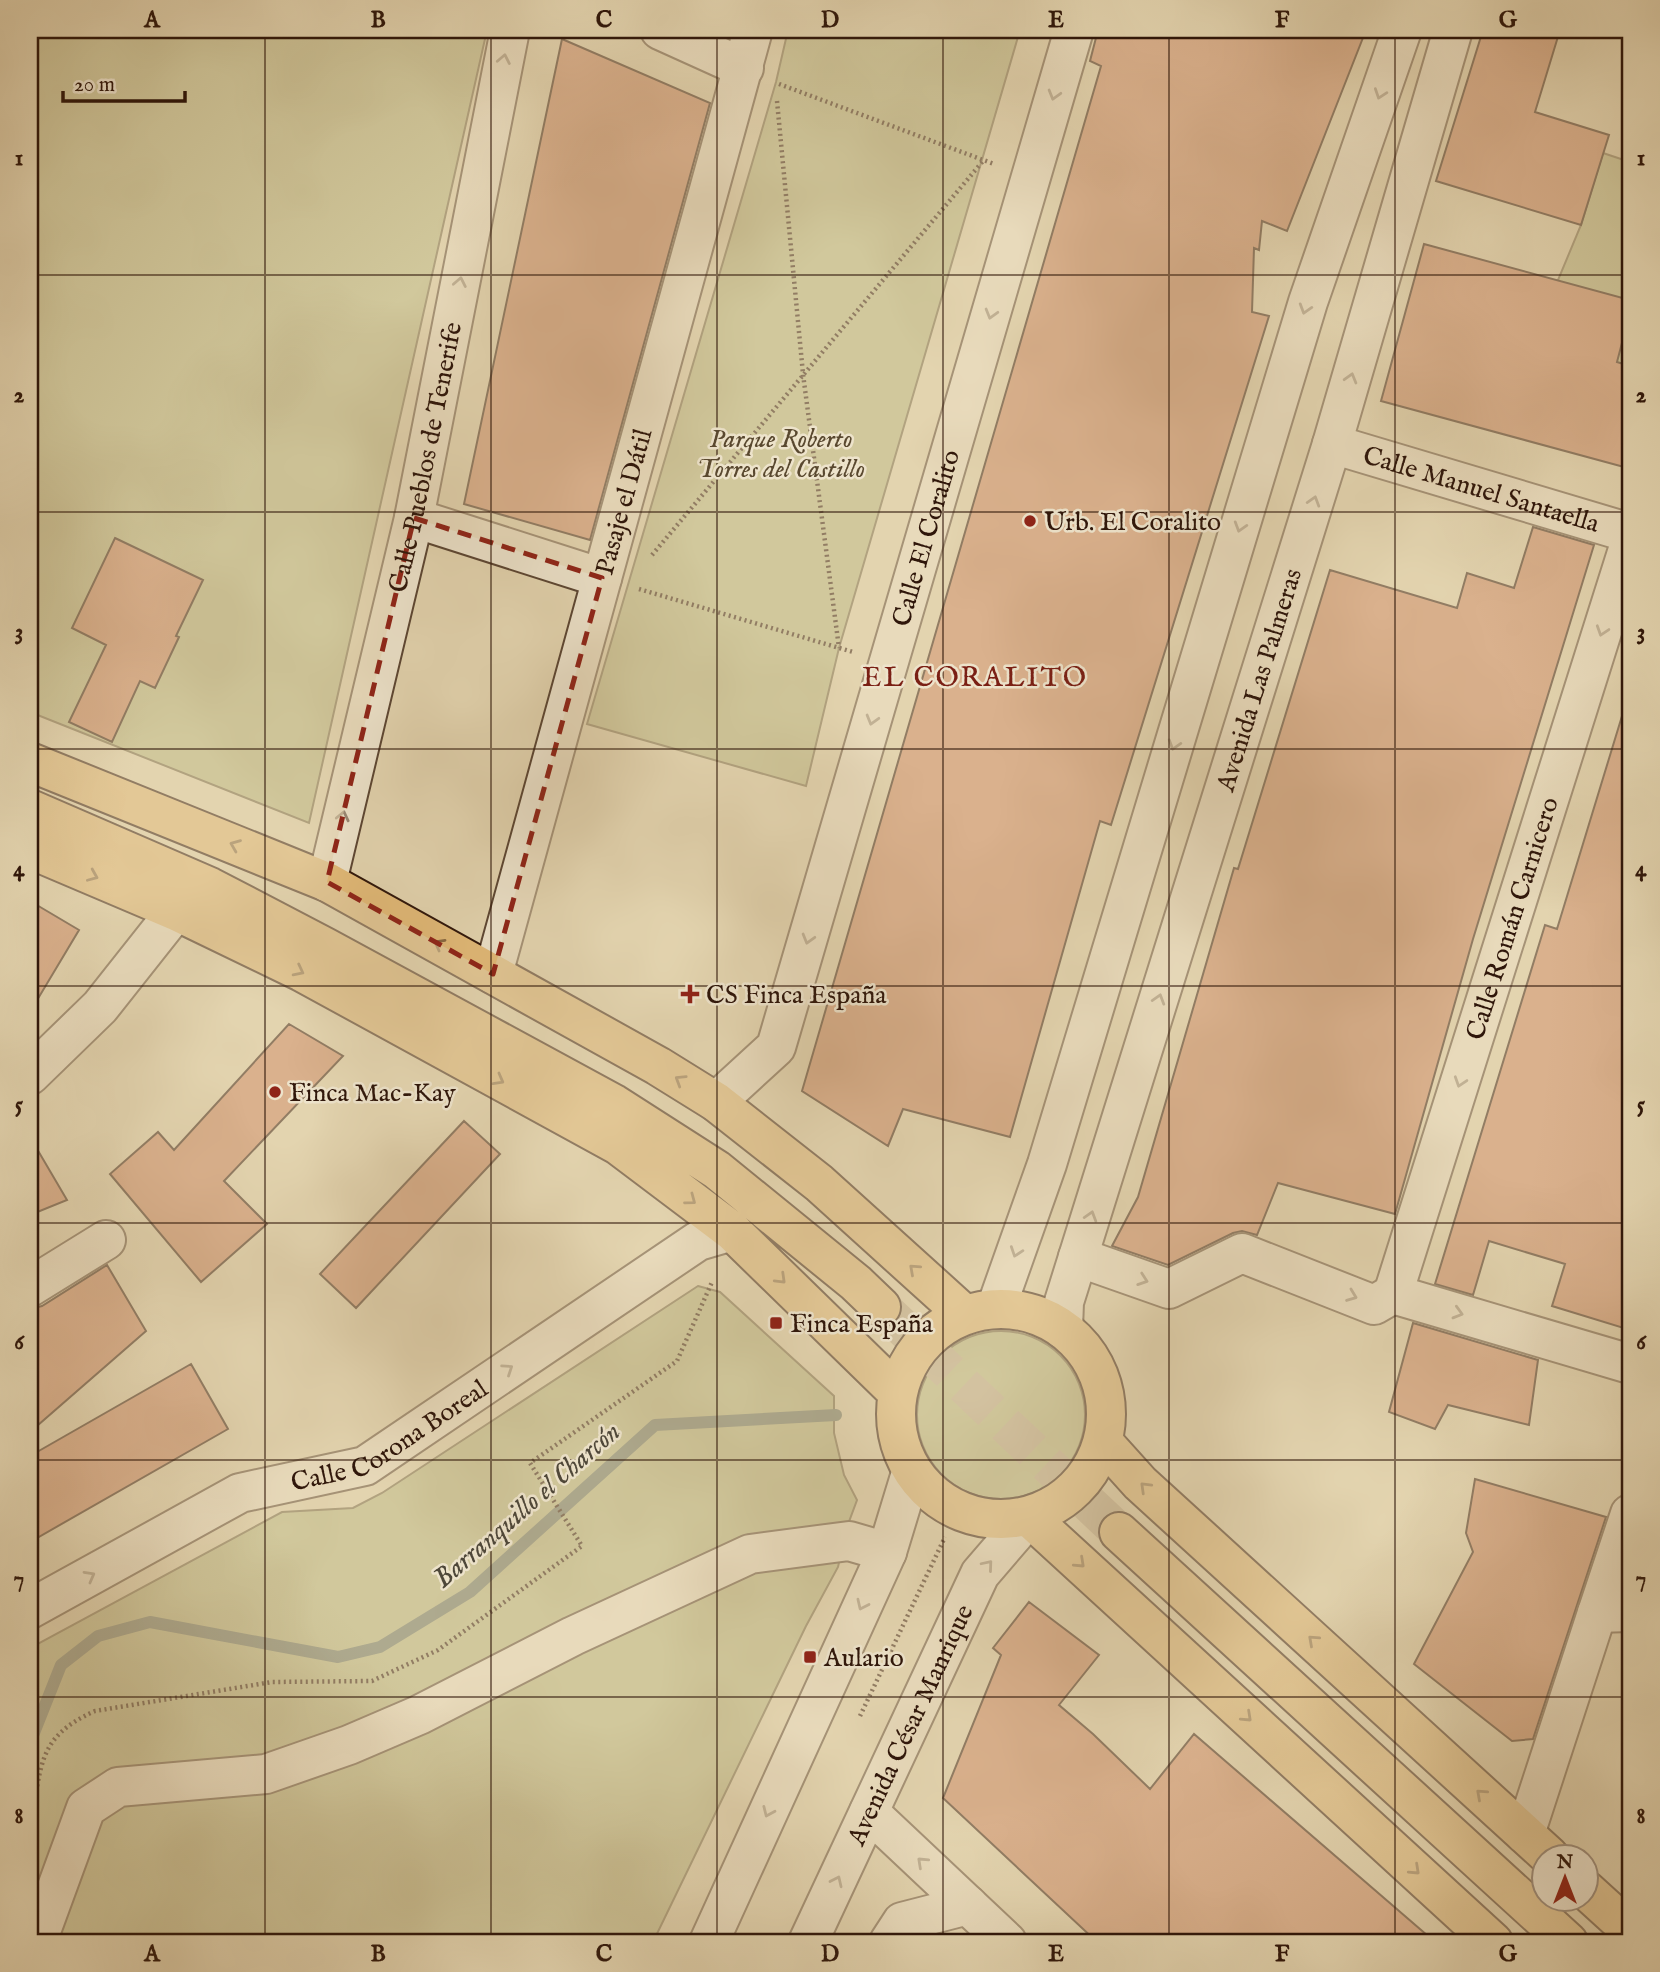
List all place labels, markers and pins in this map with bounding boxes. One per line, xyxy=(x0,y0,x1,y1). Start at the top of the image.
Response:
place label: Urb. El Coralito xyxy=(1044,506,1221,539)
marker: Urb. El Coralito xyxy=(1022,513,1038,529)
place label: CS Finca España xyxy=(706,979,887,1012)
marker: CS Finca España xyxy=(680,984,700,1004)
place label: Finca Mac-Kay xyxy=(289,1077,456,1110)
marker: Finca Mac-Kay xyxy=(267,1084,283,1100)
place label: Finca España xyxy=(790,1308,934,1341)
marker: Finca España xyxy=(768,1315,784,1331)
place label: Aulario xyxy=(823,1642,904,1675)
marker: Aulario xyxy=(802,1649,818,1665)

